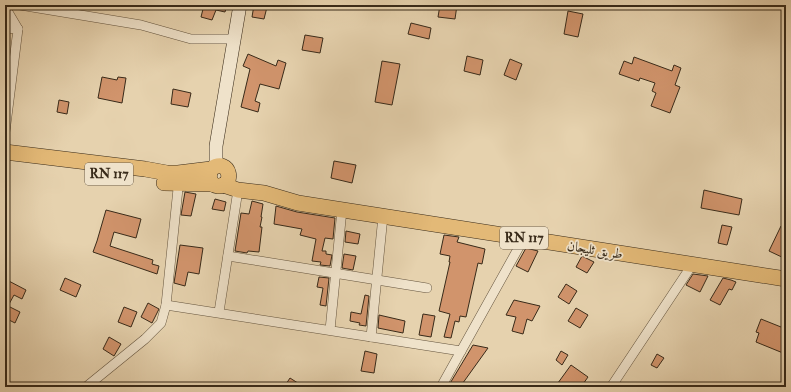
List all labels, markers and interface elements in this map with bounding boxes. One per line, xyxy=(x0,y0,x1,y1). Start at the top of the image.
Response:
road number: RN 117 xyxy=(85,163,133,185)
road number: RN 117 xyxy=(500,227,548,249)
street label: طريق ثليجان xyxy=(566,237,624,263)

